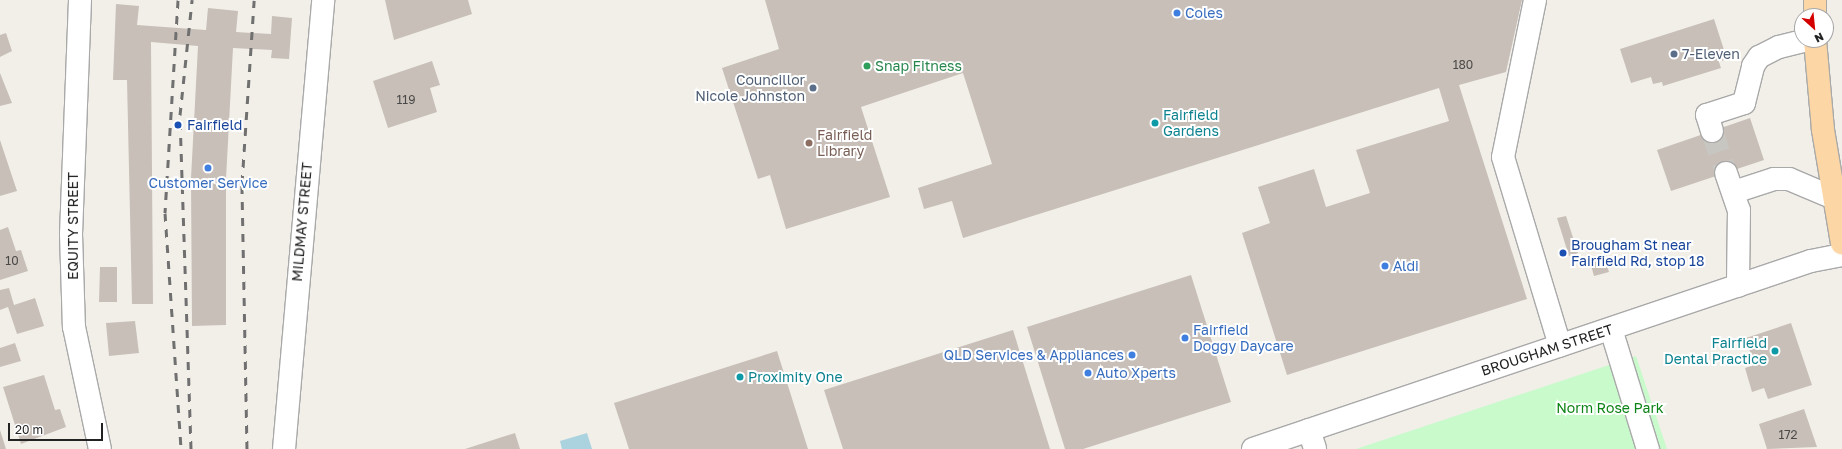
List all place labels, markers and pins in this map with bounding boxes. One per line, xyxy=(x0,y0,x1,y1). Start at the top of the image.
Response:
place label: Coles xyxy=(1185,5,1223,21)
marker: Coles xyxy=(1172,8,1182,18)
place label: 7-Eleven xyxy=(1682,46,1740,62)
marker: 7-Eleven xyxy=(1669,49,1679,59)
place label: Snap Fitness xyxy=(875,58,962,74)
marker: Snap Fitness xyxy=(862,61,872,71)
place label: Councillor Nicole Johnston xyxy=(695,72,805,104)
marker: Councillor Nicole Johnston xyxy=(808,83,818,93)
place label: Fairfield Gardens xyxy=(1163,107,1219,140)
place label: Fairfield xyxy=(187,117,242,133)
marker: Fairfield Gardens xyxy=(1150,118,1160,128)
marker: Fairfield xyxy=(172,119,184,131)
place label: Fairfield Library xyxy=(817,127,872,160)
marker: Fairfield Library xyxy=(804,138,814,148)
marker: Customer Service xyxy=(203,163,213,173)
place label: Customer Service xyxy=(148,175,268,191)
place label: Brougham St near Fairfield Rd, stop 18 xyxy=(1571,237,1704,270)
marker: Brougham St near Fairfield Rd, stop 18 xyxy=(1558,248,1568,258)
place label: Aldi xyxy=(1393,258,1419,274)
marker: Aldi xyxy=(1380,261,1390,271)
place label: Fairfield Doggy Daycare xyxy=(1193,322,1294,354)
marker: Fairfield Doggy Daycare xyxy=(1180,333,1190,343)
place label: Fairfield Dental Practice xyxy=(1664,335,1767,368)
marker: Fairfield Dental Practice xyxy=(1770,346,1780,356)
place label: QLD Services & Appliances xyxy=(944,347,1124,363)
marker: QLD Services & Appliances xyxy=(1127,350,1137,360)
place label: Auto Xperts xyxy=(1096,365,1176,381)
marker: Auto Xperts xyxy=(1083,368,1093,378)
place label: Proximity One xyxy=(748,369,843,385)
marker: Proximity One xyxy=(735,372,745,382)

